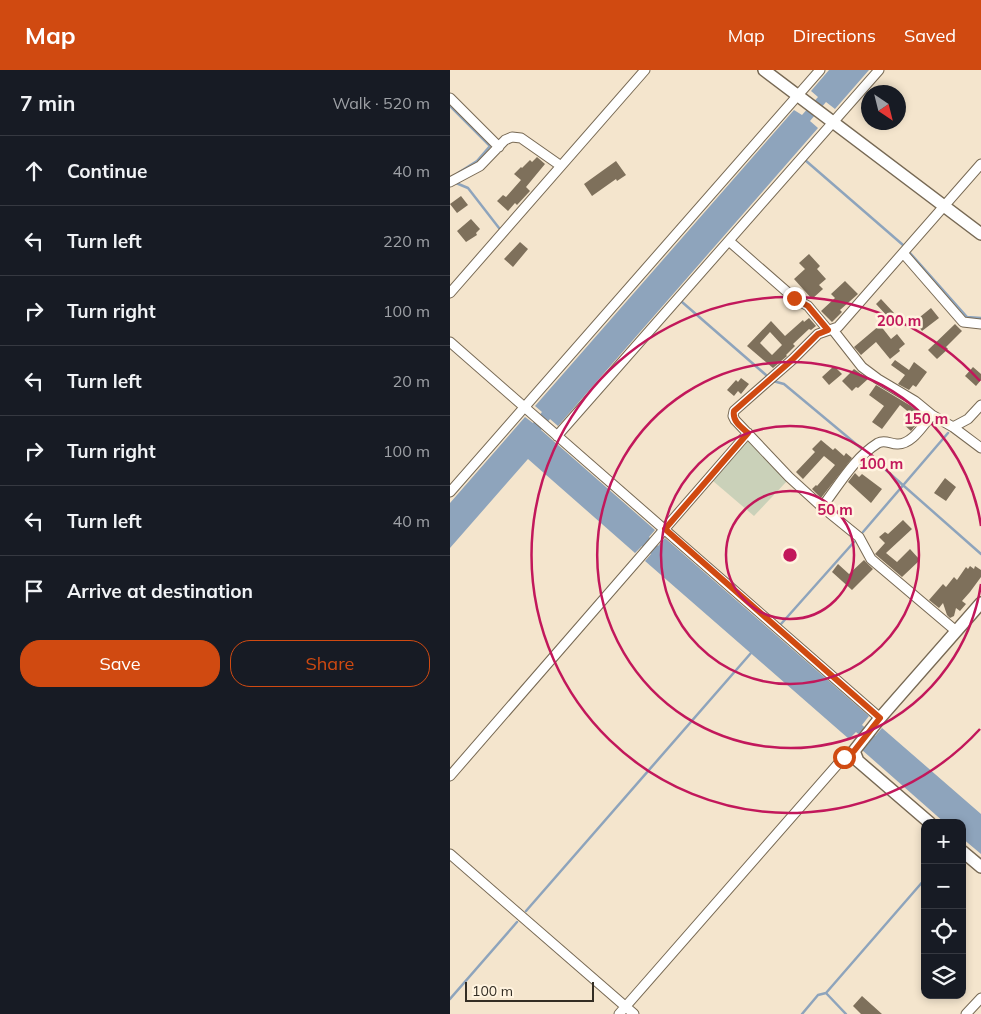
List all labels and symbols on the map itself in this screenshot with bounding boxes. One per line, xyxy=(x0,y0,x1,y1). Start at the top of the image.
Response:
north arrow xyxy=(861,85,906,130)
route end xyxy=(783,287,806,310)
text: 200 m xyxy=(877,311,921,330)
text: 150 m xyxy=(904,409,948,428)
text: 100 m xyxy=(859,454,903,473)
text: 50 m xyxy=(817,500,853,519)
centre of rings xyxy=(781,546,799,564)
route start xyxy=(833,746,856,769)
scale bar xyxy=(465,979,594,1002)

